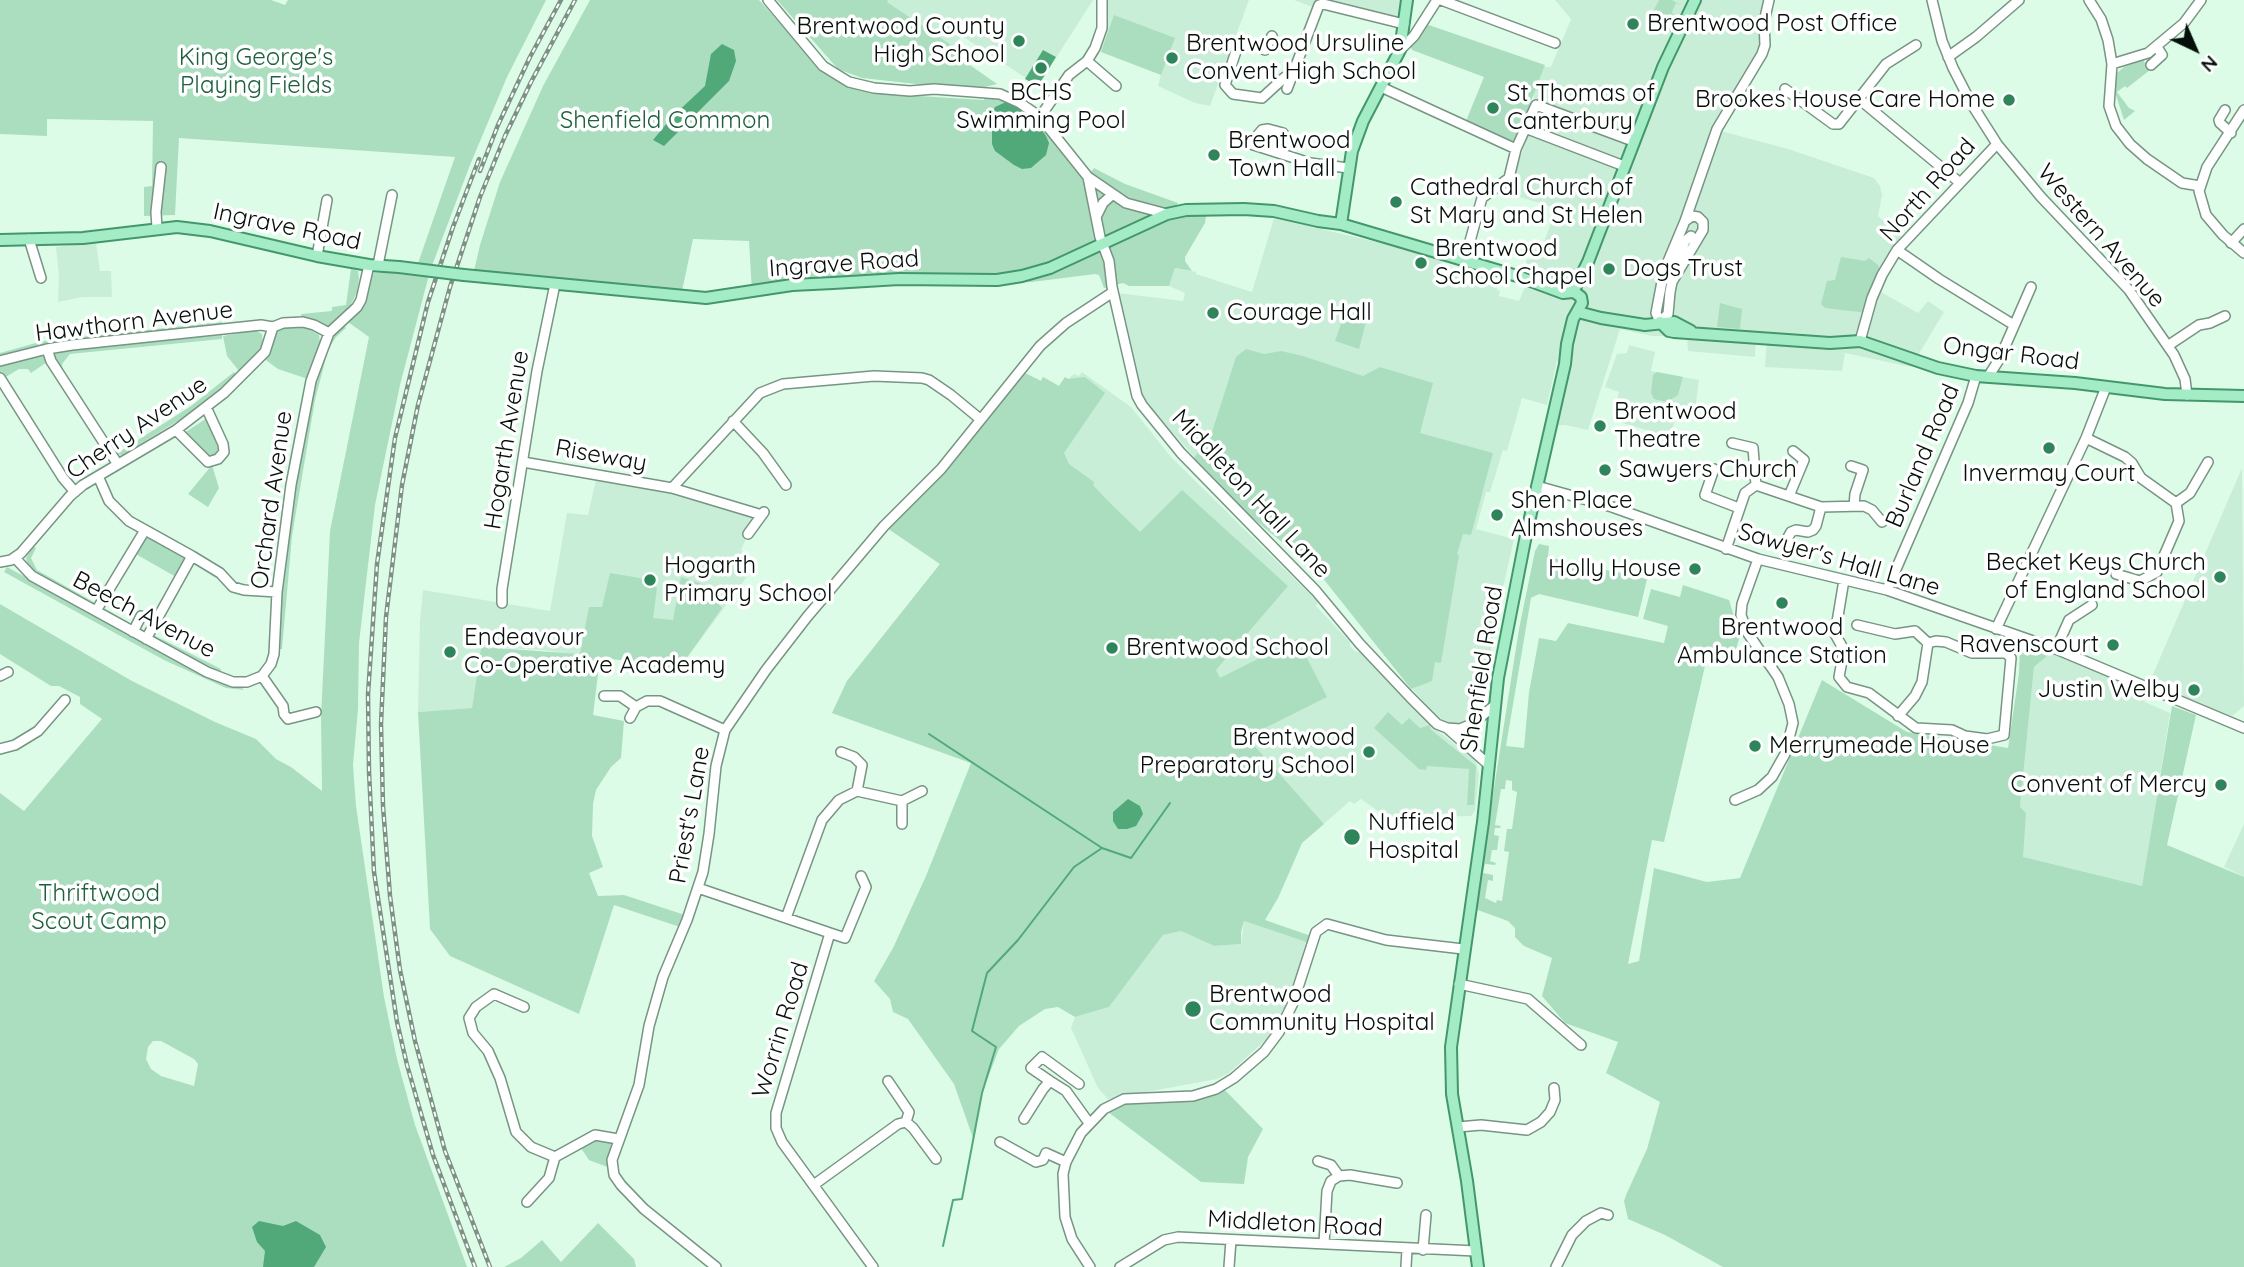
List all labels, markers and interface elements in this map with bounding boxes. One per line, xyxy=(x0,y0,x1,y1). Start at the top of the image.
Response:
place label: Brentwood Post Office xyxy=(1647,10,1897,38)
place label: Brentwood County High School xyxy=(797,13,1005,69)
north arrow xyxy=(2160,14,2230,84)
marker: Brentwood Post Office xyxy=(1625,16,1641,32)
place label: Brentwood Ursuline Convent High School xyxy=(1186,30,1416,86)
marker: Brentwood County High School xyxy=(1011,33,1027,49)
park label: King George's Playing Fields xyxy=(179,44,333,100)
marker: Brentwood Ursuline Convent High School xyxy=(1164,50,1180,66)
text: N xyxy=(2196,51,2223,78)
marker: BCHS Swimming Pool xyxy=(1033,60,1049,76)
place label: BCHS Swimming Pool xyxy=(956,79,1126,135)
place label: St Thomas of Canterbury xyxy=(1507,80,1655,136)
place label: Brookes House Care Home xyxy=(1695,86,1995,114)
marker: Brookes House Care Home xyxy=(2001,92,2017,108)
marker: St Thomas of Canterbury xyxy=(1485,100,1501,116)
park label: Shenfield Common xyxy=(560,107,770,135)
place label: Brentwood Town Hall xyxy=(1228,127,1350,183)
street label: North Road xyxy=(1874,132,1982,248)
marker: Brentwood Town Hall xyxy=(1206,147,1222,163)
street label: Western Avenue xyxy=(2031,158,2171,314)
place label: Cathedral Church of St Mary and St Helen xyxy=(1410,174,1643,230)
marker: Cathedral Church of St Mary and St Helen xyxy=(1388,194,1404,210)
street label: Ingrave Road xyxy=(211,197,363,257)
place label: Brentwood School Chapel xyxy=(1435,235,1593,291)
street label: Ingrave Road xyxy=(768,244,920,284)
marker: Brentwood School Chapel xyxy=(1413,255,1429,271)
place label: Dogs Trust xyxy=(1623,255,1743,283)
marker: Dogs Trust xyxy=(1601,261,1617,277)
street label: Hawthorn Avenue xyxy=(34,296,234,348)
place label: Courage Hall xyxy=(1227,299,1372,327)
marker: Courage Hall xyxy=(1205,305,1221,321)
street label: Ongar Road xyxy=(1941,331,2081,377)
street label: Hogarth Avenue xyxy=(479,348,535,532)
street label: Cherry Avenue xyxy=(61,370,213,486)
street label: Burland Road xyxy=(1880,380,1966,532)
place label: Brentwood Theatre xyxy=(1614,398,1736,454)
street label: Middleton Hall Lane xyxy=(1165,404,1337,584)
street label: Orchard Avenue xyxy=(245,409,299,591)
marker: Brentwood Theatre xyxy=(1592,418,1608,434)
street label: Riseway xyxy=(553,434,649,478)
marker: Invermay Court xyxy=(2041,440,2057,456)
place label: Sawyers Church xyxy=(1619,456,1797,484)
place label: Invermay Court xyxy=(1963,460,2135,488)
marker: Sawyers Church xyxy=(1597,462,1613,478)
place label: Shen Place Almshouses xyxy=(1511,487,1643,543)
marker: Shen Place Almshouses xyxy=(1489,507,1505,523)
street label: Sawyer's Hall Lane xyxy=(1735,517,1943,603)
place label: Becket Keys Church of England School xyxy=(1986,549,2206,605)
place label: Hogarth Primary School xyxy=(664,552,833,608)
place label: Holly House xyxy=(1548,555,1681,583)
marker: Holly House xyxy=(1687,561,1703,577)
street label: Beech Avenue xyxy=(68,565,220,665)
marker: Becket Keys Church of England School xyxy=(2212,569,2228,585)
marker: Hogarth Primary School xyxy=(642,572,658,588)
street label: Shenfield Road xyxy=(1455,584,1509,754)
marker: Brentwood Ambulance Station xyxy=(1774,595,1790,611)
place label: Brentwood Ambulance Station xyxy=(1677,614,1887,670)
place label: Endeavour Co-Operative Academy xyxy=(464,624,725,680)
place label: Ravenscourt xyxy=(1959,631,2099,659)
place label: Brentwood School xyxy=(1126,634,1329,662)
marker: Ravenscourt xyxy=(2105,637,2121,653)
marker: Brentwood School xyxy=(1104,640,1120,656)
marker: Endeavour Co-Operative Academy xyxy=(442,644,458,660)
place label: Justin Welby xyxy=(2038,676,2180,704)
marker: Justin Welby xyxy=(2186,682,2202,698)
place label: Brentwood Preparatory School xyxy=(1140,724,1355,780)
place label: Merrymeade House xyxy=(1769,732,1990,760)
marker: Merrymeade House xyxy=(1747,738,1763,754)
street label: Priest's Lane xyxy=(664,744,716,886)
marker: Brentwood Preparatory School xyxy=(1361,744,1377,760)
place label: Convent of Mercy xyxy=(2011,771,2207,799)
marker: Convent of Mercy xyxy=(2213,777,2229,793)
place label: Nuffield Hospital xyxy=(1368,809,1459,865)
marker: Nuffield Hospital xyxy=(1342,827,1362,847)
park label: Thriftwood Scout Camp xyxy=(31,880,167,936)
street label: Worrin Road xyxy=(747,958,815,1102)
place label: Brentwood Community Hospital xyxy=(1209,981,1435,1037)
marker: Brentwood Community Hospital xyxy=(1183,999,1203,1019)
street label: Middleton Road xyxy=(1207,1205,1383,1243)

